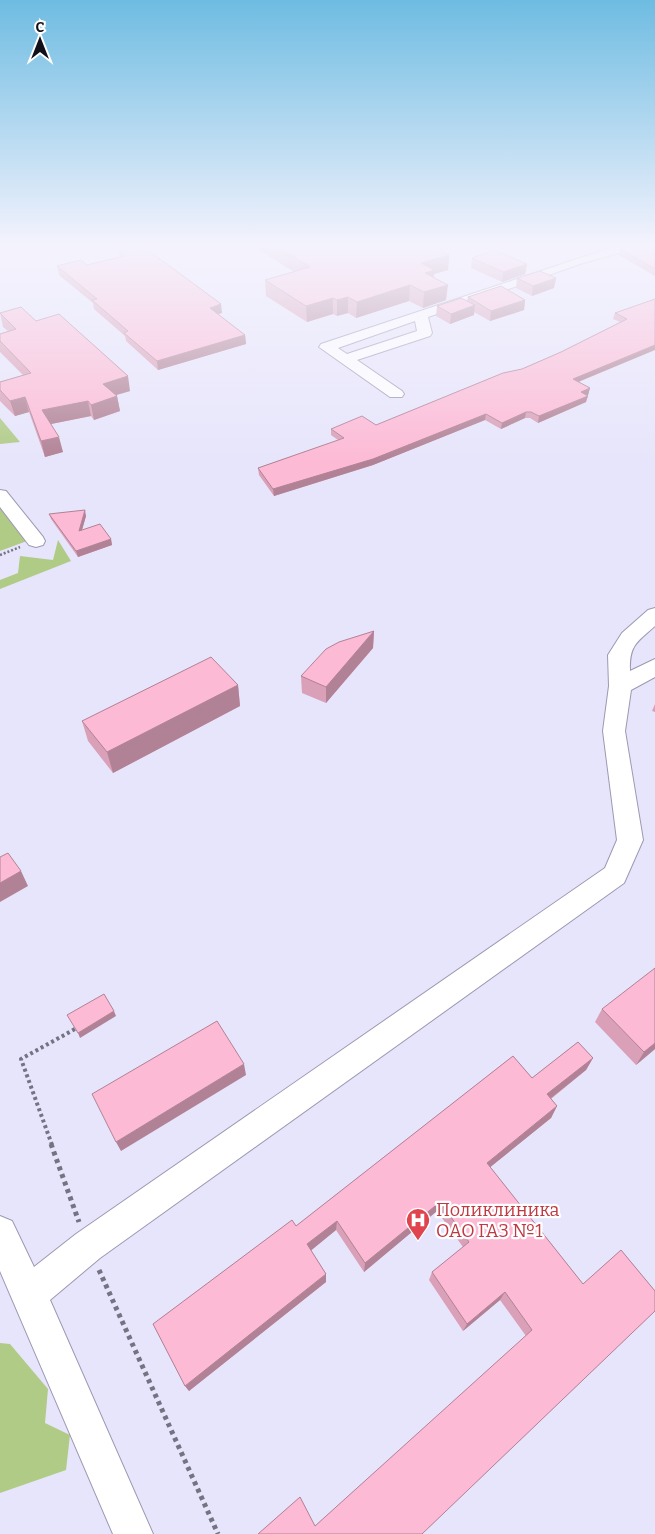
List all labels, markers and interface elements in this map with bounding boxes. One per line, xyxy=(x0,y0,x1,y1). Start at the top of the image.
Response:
north arrow xyxy=(15,15,65,65)
text: С xyxy=(36,19,45,36)
place label: Поликлиника ОАО ГАЗ №1 xyxy=(436,1199,559,1242)
hospital icon: Поликлиника ОАО ГАЗ №1 xyxy=(405,1207,431,1241)

